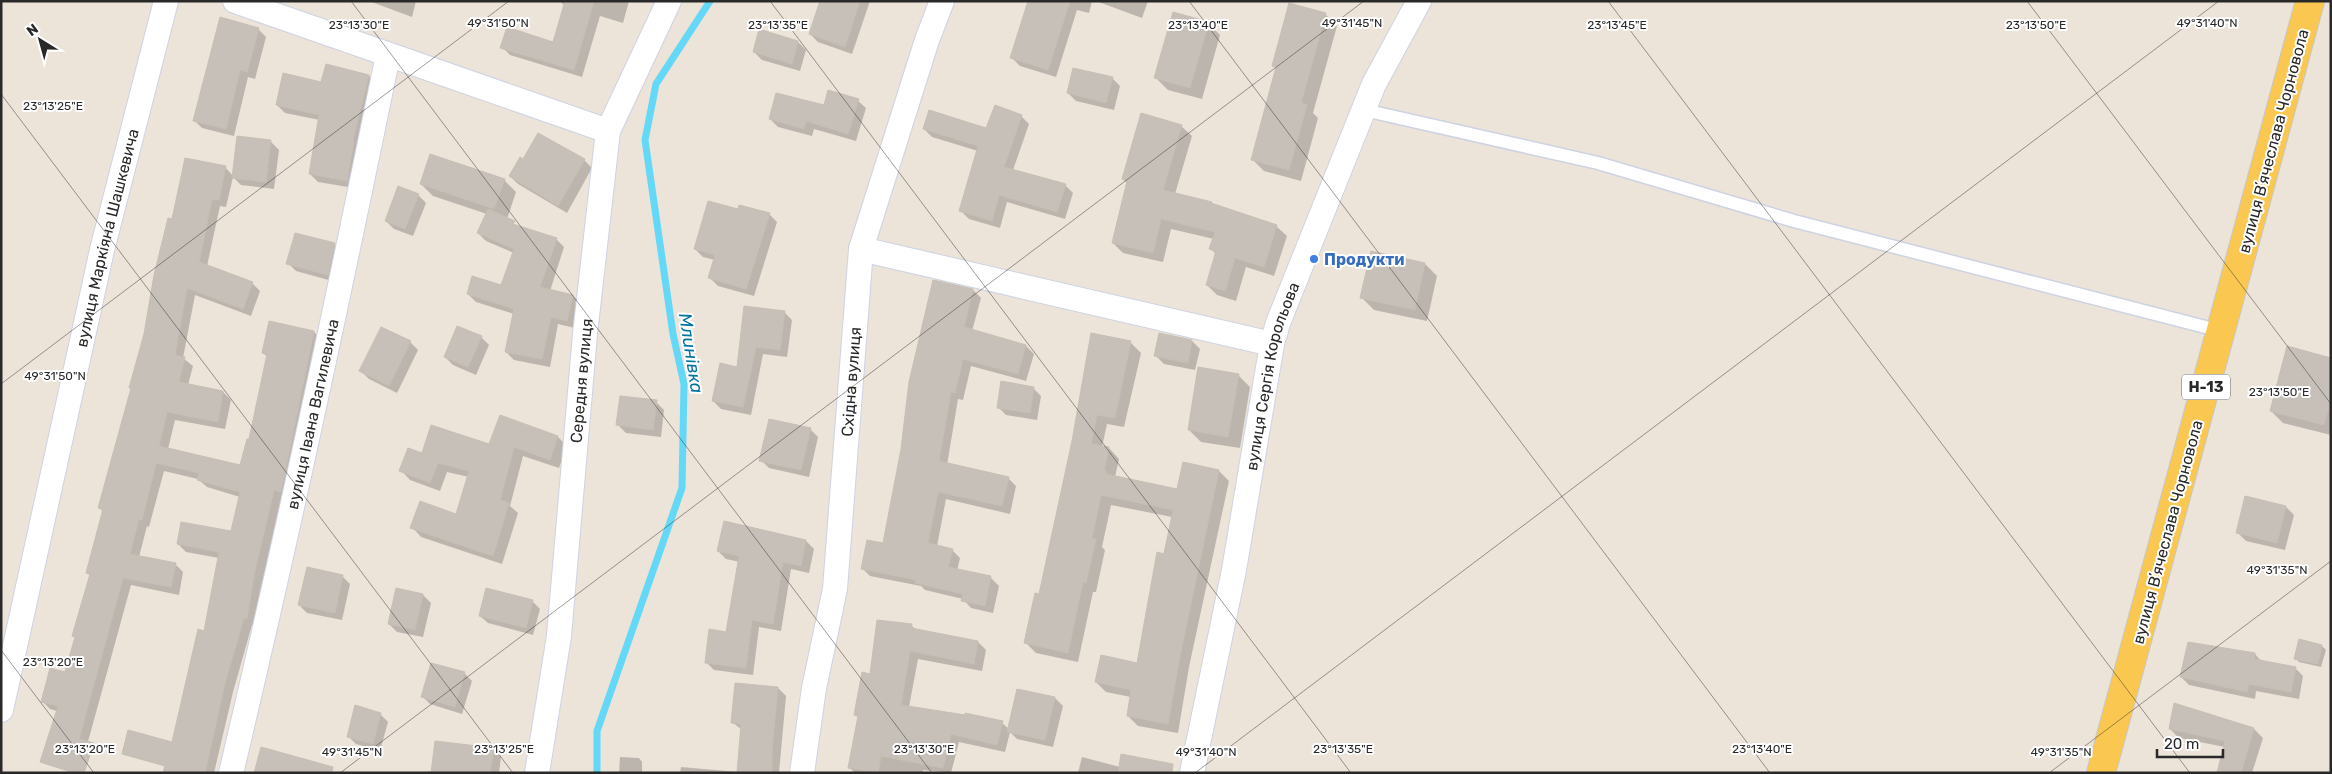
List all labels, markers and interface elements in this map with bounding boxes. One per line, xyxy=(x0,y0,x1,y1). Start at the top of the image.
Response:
north arrow xyxy=(15,15,65,65)
text: 49°31'50"N xyxy=(467,16,529,30)
text: 49°31'45"N xyxy=(1322,16,1382,30)
text: 49°31'40"N xyxy=(2176,16,2238,30)
text: 23°13'30"E xyxy=(329,18,389,32)
text: 23°13'35"E xyxy=(748,18,808,32)
text: 23°13'40"E xyxy=(1168,18,1228,32)
text: 23°13'45"E xyxy=(1587,18,1647,32)
text: 23°13'50"E xyxy=(2006,18,2066,32)
text: N xyxy=(23,20,42,40)
street label: вулиця Вʼячеслава Чорновола xyxy=(2234,27,2313,255)
text: 23°13'25"E xyxy=(23,99,83,113)
street label: вулиця Маркіяна Шашкевича xyxy=(72,127,143,349)
place label: Продукти xyxy=(1324,250,1404,269)
marker: Продукти xyxy=(1308,253,1320,265)
street label: вулиця Сергія Корольова xyxy=(1242,279,1303,472)
water label: Млинівка xyxy=(674,311,708,395)
street label: вулиця Івана Вагилевича xyxy=(283,317,343,511)
street label: Середня вулиця xyxy=(567,317,597,444)
street label: Східна вулиця xyxy=(838,326,865,437)
text: 49°31'50"N xyxy=(24,369,86,383)
road number: Н-13 xyxy=(2182,374,2230,400)
text: 23°13'50"E xyxy=(2249,385,2309,399)
street label: вулиця Вʼячеслава Чорновола xyxy=(2128,418,2207,646)
text: 49°31'35"N xyxy=(2246,563,2308,577)
text: 23°13'20"E xyxy=(23,655,83,669)
scale bar xyxy=(2157,726,2223,758)
text: 20 m xyxy=(2164,735,2199,753)
text: 23°13'20"E xyxy=(55,742,115,756)
text: 23°13'25"E xyxy=(474,742,534,756)
text: 23°13'30"E xyxy=(894,742,954,756)
text: 23°13'35"E xyxy=(1313,742,1373,756)
text: 23°13'40"E xyxy=(1732,742,1792,756)
text: 49°31'45"N xyxy=(322,745,382,759)
text: 49°31'40"N xyxy=(1175,745,1237,759)
text: 49°31'35"N xyxy=(2030,745,2092,759)

